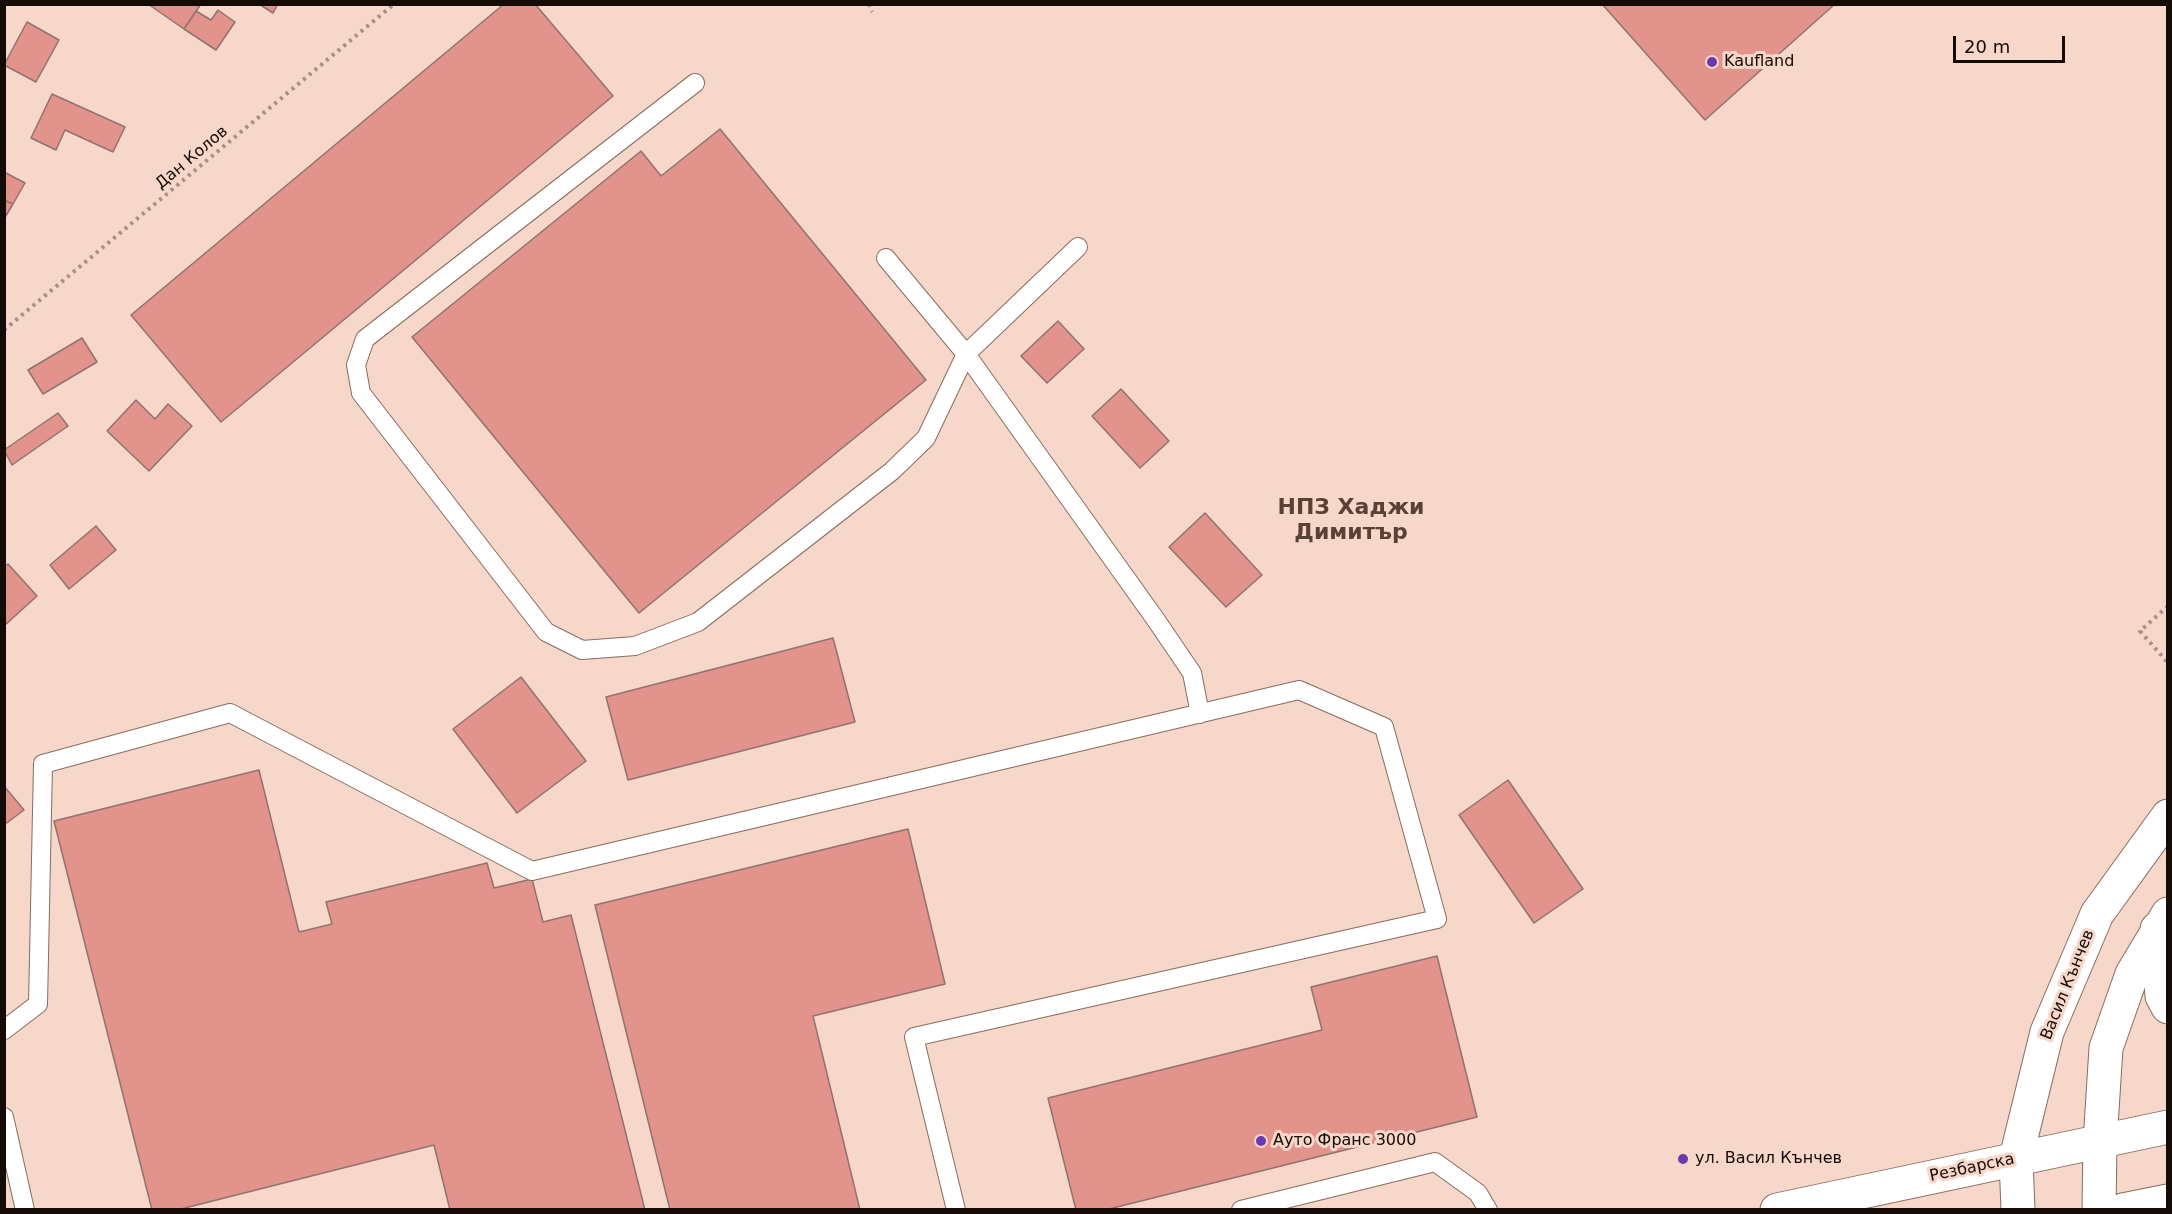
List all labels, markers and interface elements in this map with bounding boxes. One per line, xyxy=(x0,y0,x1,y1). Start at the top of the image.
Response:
scale bar xyxy=(1956,24,2068,62)
text: 20 m xyxy=(1964,36,2010,57)
place label: Kaufland xyxy=(1724,52,1794,72)
marker: Kaufland xyxy=(1705,55,1719,69)
street label: Дан Колов xyxy=(152,122,232,194)
district label: НПЗ Хаджи Димитър xyxy=(1278,495,1424,546)
street label: Васил Кънчев xyxy=(2037,927,2099,1043)
place label: Ауто Франс 3000 xyxy=(1273,1131,1416,1151)
marker: Ауто Франс 3000 xyxy=(1254,1134,1268,1148)
place label: ул. Васил Кънчев xyxy=(1695,1149,1842,1169)
street label: Резбарска xyxy=(1928,1150,2016,1186)
marker: ул. Васил Кънчев xyxy=(1676,1152,1690,1166)

